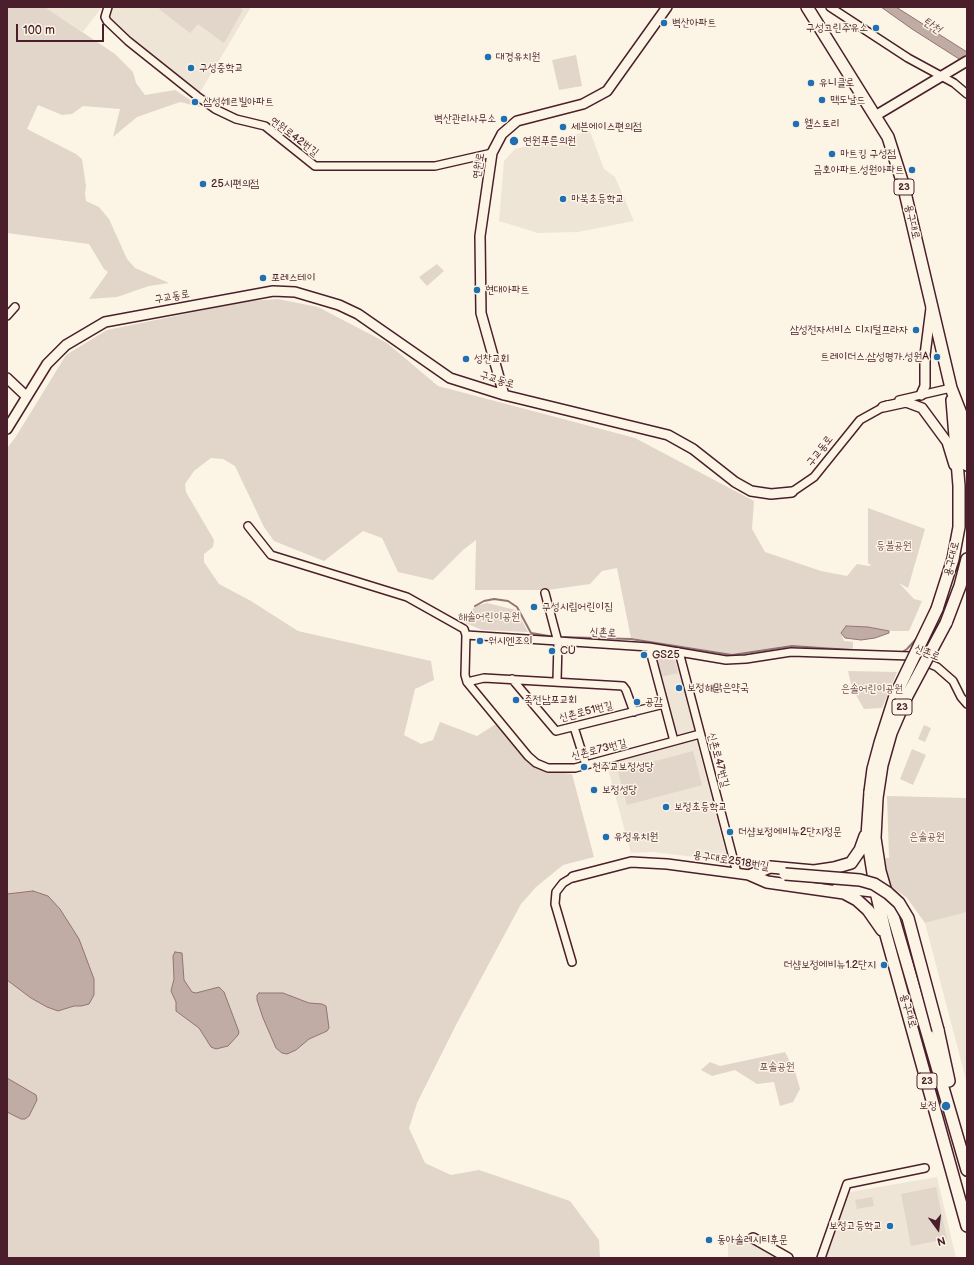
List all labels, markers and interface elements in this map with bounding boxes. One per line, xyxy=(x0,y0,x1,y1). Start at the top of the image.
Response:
water label: 탄천 xyxy=(920,15,944,37)
scale bar xyxy=(18,16,106,42)
place label: 벽산아파트 xyxy=(672,16,716,30)
marker: 벽산아파트 xyxy=(659,18,669,28)
place label: 구성그린주유소 xyxy=(806,21,868,35)
text: 100 m xyxy=(23,23,55,38)
marker: 구성그린주유소 xyxy=(871,23,881,33)
place label: 대경유치원 xyxy=(496,50,540,64)
marker: 대경유치원 xyxy=(483,52,493,62)
place label: 구성중학교 xyxy=(199,61,243,75)
marker: 구성중학교 xyxy=(186,63,196,73)
place label: 유니클로 xyxy=(819,76,854,90)
marker: 유니클로 xyxy=(806,78,816,88)
place label: 맥도날드 xyxy=(830,93,865,107)
place label: 삼성쉐르빌아파트 xyxy=(203,95,274,109)
marker: 맥도날드 xyxy=(817,95,827,105)
marker: 삼성쉐르빌아파트 xyxy=(190,97,200,107)
place label: 벽산관리사무소 xyxy=(434,112,496,126)
street label: 연원로42번길 xyxy=(267,114,321,160)
marker: 벽산관리사무소 xyxy=(499,114,509,124)
place label: 웰스토리 xyxy=(804,117,839,131)
marker: 웰스토리 xyxy=(791,119,801,129)
place label: 세븐에이스편의점 xyxy=(571,120,642,134)
marker: 세븐에이스편의점 xyxy=(558,122,568,132)
place label: 연원푸른의원 xyxy=(523,134,576,148)
marker: 연원푸른의원 xyxy=(508,135,520,147)
place label: 마트킹 구성점 xyxy=(840,147,896,161)
marker: 마트킹 구성점 xyxy=(827,149,837,159)
street label: 연원로 xyxy=(470,152,488,180)
place label: 금호아파트.성원아파트 xyxy=(813,163,904,177)
marker: 금호아파트.성원아파트 xyxy=(907,165,917,175)
place label: 25시편의점 xyxy=(211,177,259,191)
marker: 25시편의점 xyxy=(198,179,208,189)
road number: 23 xyxy=(894,179,914,195)
place label: 마북초등학교 xyxy=(571,192,624,206)
marker: 마북초등학교 xyxy=(558,194,568,204)
street label: 용구대로 xyxy=(902,203,922,241)
place label: 포레스테이 xyxy=(271,271,315,285)
marker: 포레스테이 xyxy=(258,273,268,283)
place label: 현대아파트 xyxy=(485,283,529,297)
marker: 현대아파트 xyxy=(472,285,482,295)
street label: 구교동로 xyxy=(153,287,191,307)
place label: 삼성전자서비스 디지털프라자 xyxy=(790,323,908,337)
marker: 삼성전자서비스 디지털프라자 xyxy=(911,325,921,335)
place label: 트레이더스.삼성명가.성원A xyxy=(821,350,929,364)
place label: 성찬교회 xyxy=(474,352,509,366)
marker: 트레이더스.삼성명가.성원A xyxy=(932,352,942,362)
marker: 성찬교회 xyxy=(461,354,471,364)
street label: 구교동로 xyxy=(478,369,516,391)
street label: 구교동로 xyxy=(804,433,836,469)
park label: 등불공원 xyxy=(876,539,912,553)
street label: 용구대로 xyxy=(941,540,963,578)
place label: 구성시립어린이집 xyxy=(542,600,613,614)
marker: 구성시립어린이집 xyxy=(529,602,539,612)
park label: 해솔어린이공원 xyxy=(458,610,520,624)
street label: 신촌로 xyxy=(589,626,617,640)
place label: 워시엔조이 xyxy=(488,634,532,648)
marker: 워시엔조이 xyxy=(475,636,485,646)
street label: 신촌로 xyxy=(912,642,942,664)
place label: CU xyxy=(560,644,576,658)
marker: CU xyxy=(547,646,557,656)
place label: GS25 xyxy=(652,648,680,662)
marker: GS25 xyxy=(639,650,649,660)
place label: 보정해맑은약국 xyxy=(687,681,749,695)
park label: 은솔어린이공원 xyxy=(841,682,903,696)
marker: 보정해맑은약국 xyxy=(674,683,684,693)
place label: 죽전남포교회 xyxy=(524,693,577,707)
marker: 죽전남포교회 xyxy=(511,695,521,705)
place label: 공감 xyxy=(645,695,663,709)
marker: 공감 xyxy=(632,697,642,707)
street label: 신촌로51번길 xyxy=(558,699,614,725)
road number: 23 xyxy=(892,699,912,715)
street label: 신촌로47번길 xyxy=(704,731,732,789)
street label: 신촌로73번길 xyxy=(570,737,628,763)
place label: 천주교보정성당 xyxy=(592,760,654,774)
marker: 천주교보정성당 xyxy=(579,762,589,772)
place label: 보정성당 xyxy=(602,783,637,797)
marker: 보정성당 xyxy=(589,785,599,795)
place label: 보정초등학교 xyxy=(674,800,727,814)
marker: 보정초등학교 xyxy=(661,802,671,812)
place label: 더샵보정에비뉴2단지정문 xyxy=(738,825,842,839)
marker: 더샵보정에비뉴2단지정문 xyxy=(725,827,735,837)
place label: 유정유치원 xyxy=(614,830,658,844)
park label: 은솔공원 xyxy=(909,830,945,844)
marker: 유정유치원 xyxy=(601,832,611,842)
street label: 용구대로2518번길 xyxy=(692,848,770,874)
place label: 더샵보정에비뉴1.2단지 xyxy=(783,958,876,972)
marker: 더샵보정에비뉴1.2단지 xyxy=(879,960,889,970)
street label: 용구대로 xyxy=(897,992,919,1030)
park label: 포솔공원 xyxy=(759,1060,795,1074)
road number: 23 xyxy=(917,1073,937,1089)
place label: 보정 xyxy=(919,1099,937,1113)
marker: 보정 xyxy=(940,1100,952,1112)
north arrow xyxy=(918,1209,958,1249)
place label: 보정고등학교 xyxy=(829,1219,882,1233)
marker: 보정고등학교 xyxy=(885,1221,895,1231)
place label: 동아솔레시티후문 xyxy=(717,1233,788,1247)
text: N xyxy=(936,1234,947,1248)
marker: 동아솔레시티후문 xyxy=(704,1235,714,1245)

